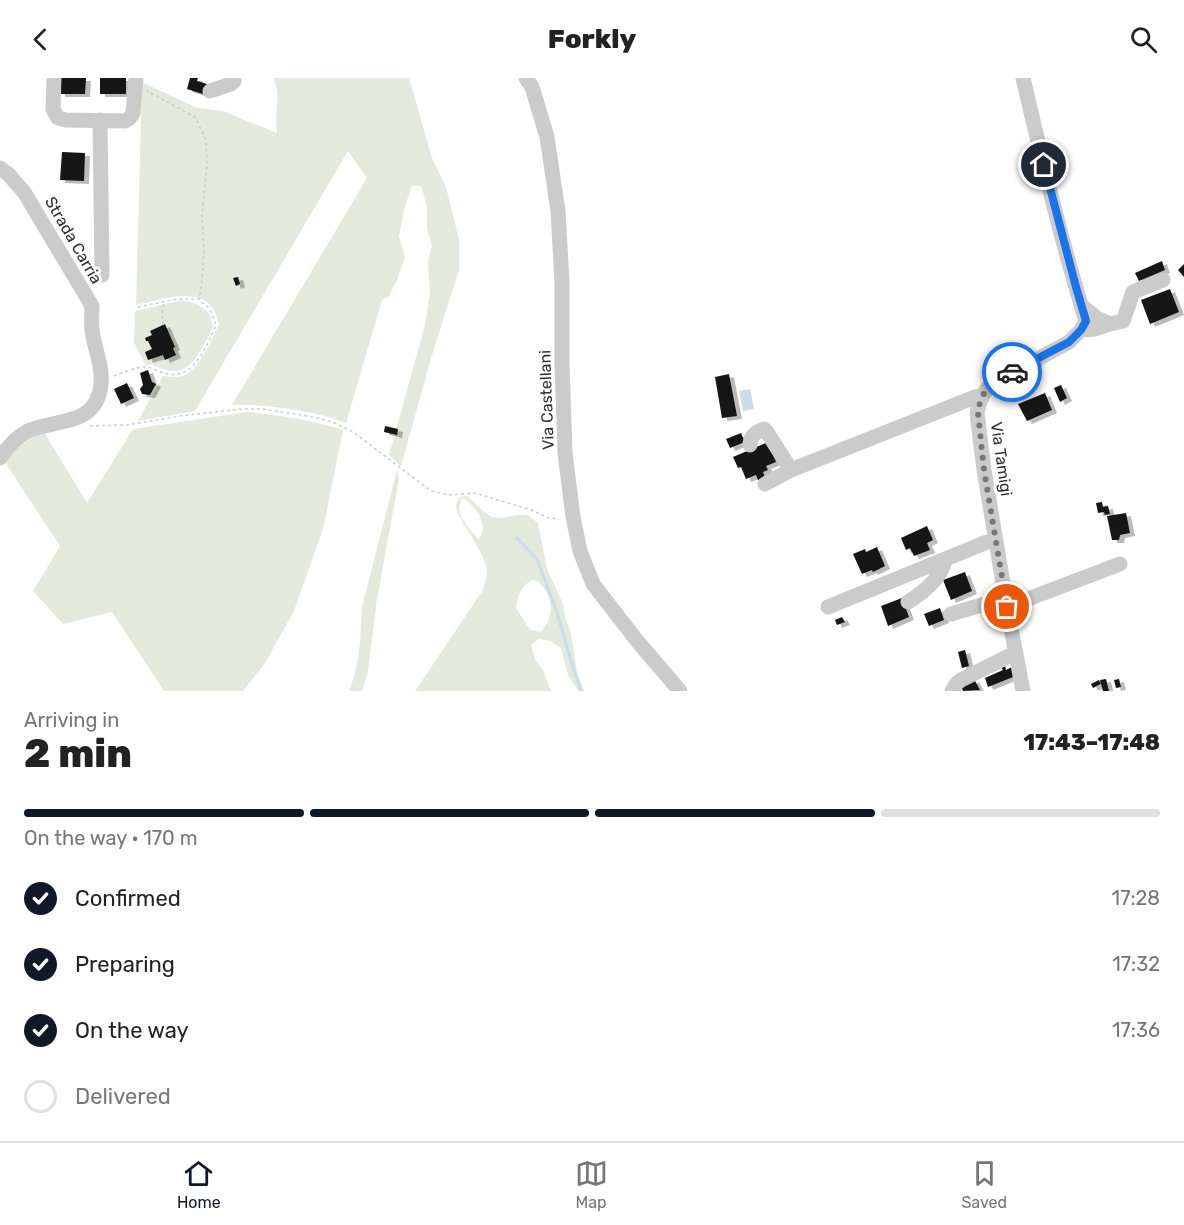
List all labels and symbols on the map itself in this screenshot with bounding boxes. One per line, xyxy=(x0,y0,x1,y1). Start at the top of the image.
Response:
pin xyxy=(1018,139,1069,190)
street label: Strada Carria xyxy=(41,193,106,287)
courier xyxy=(982,342,1042,402)
street label: Via Castellani xyxy=(535,350,558,450)
street label: Via Tamigi xyxy=(987,421,1016,497)
pin xyxy=(981,581,1032,632)

